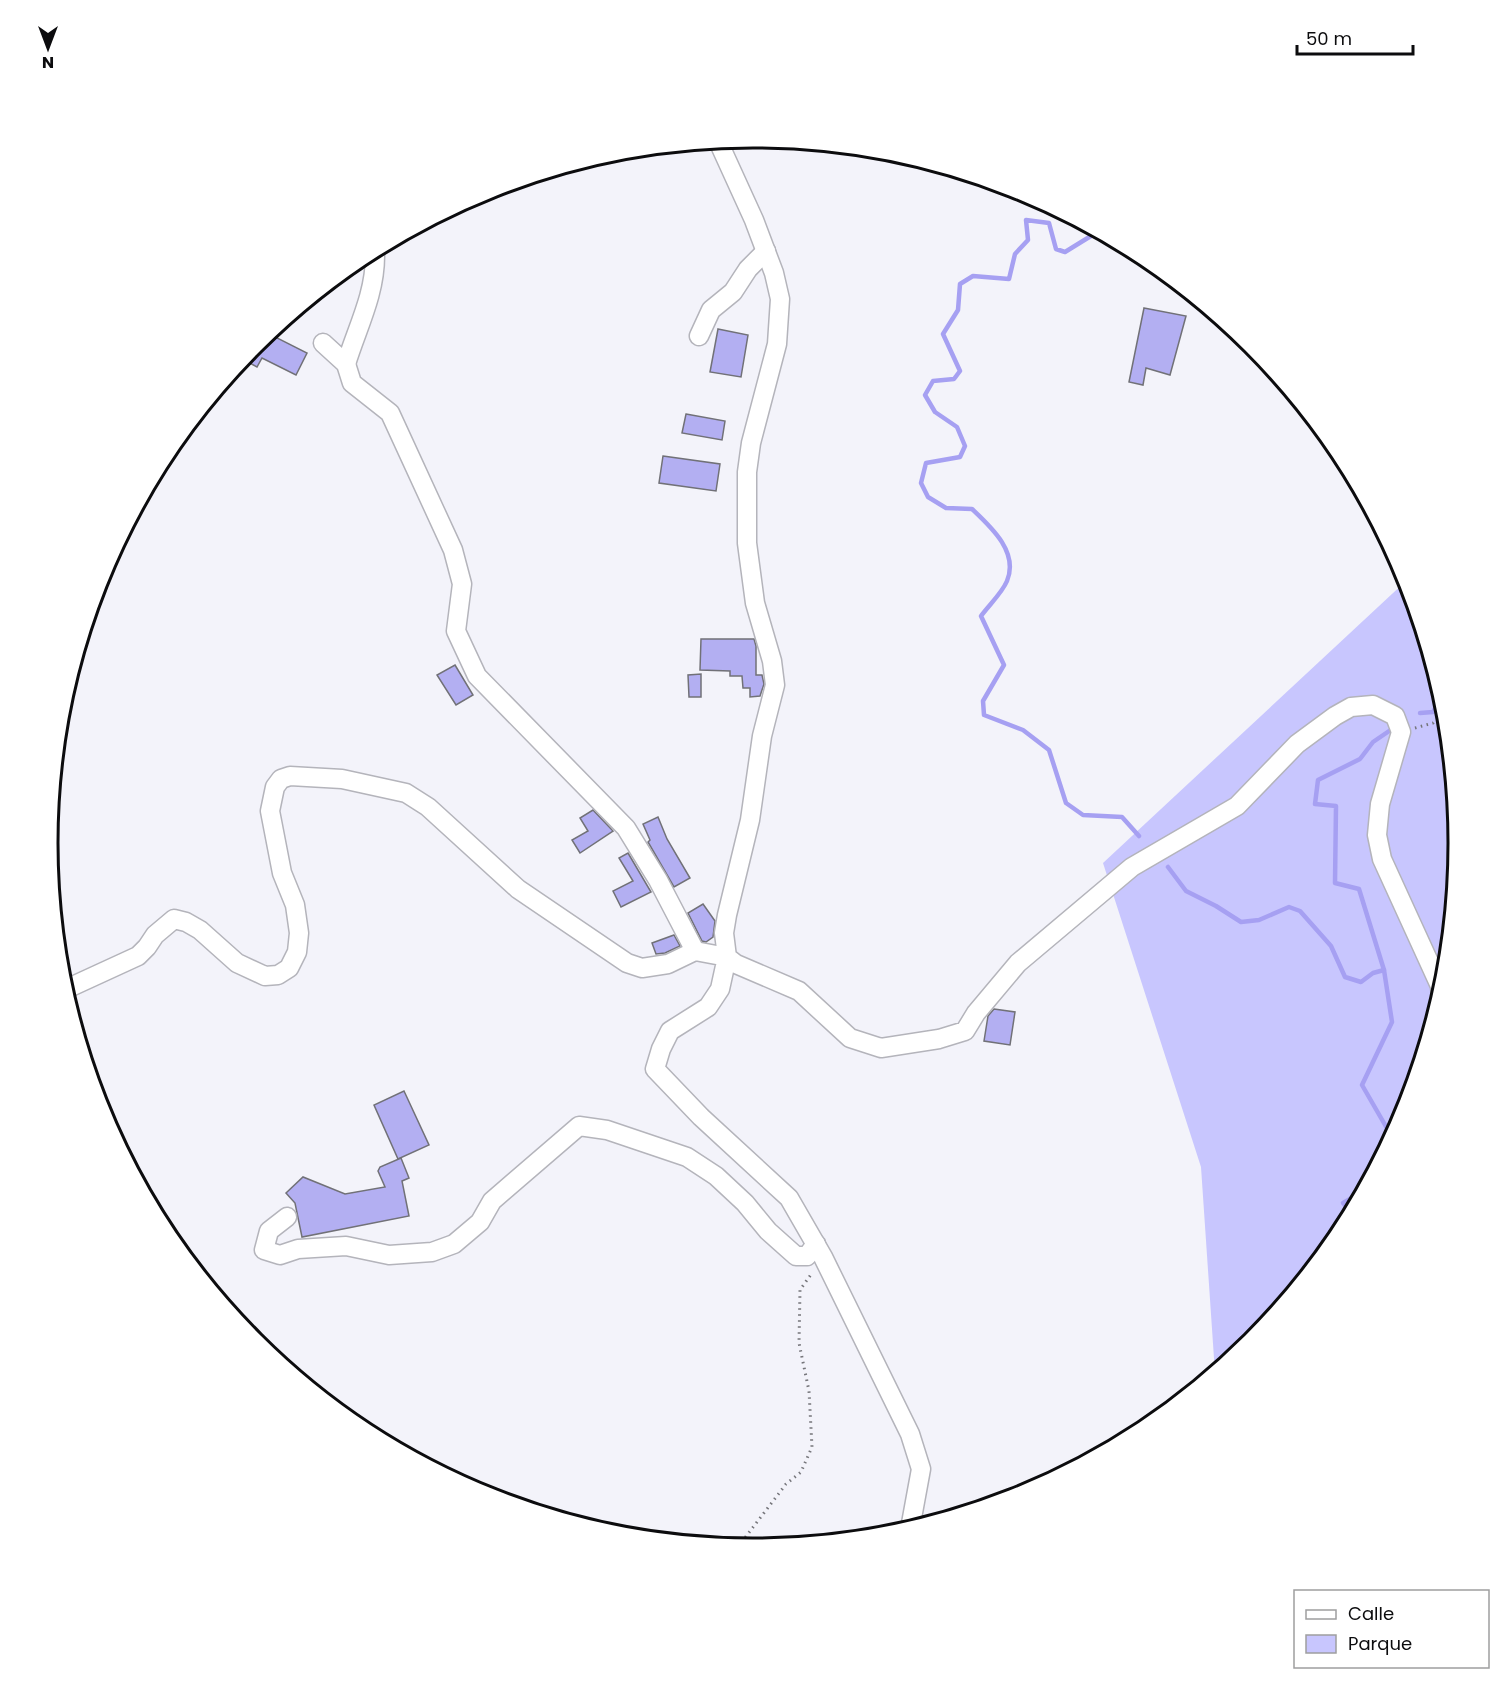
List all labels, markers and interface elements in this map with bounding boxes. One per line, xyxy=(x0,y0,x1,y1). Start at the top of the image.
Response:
north arrow xyxy=(18,18,78,78)
scale bar xyxy=(1297,18,1412,56)
text: 50 m xyxy=(1306,26,1352,51)
text: N xyxy=(42,51,54,74)
legend xyxy=(1294,1590,1489,1668)
text: Calle xyxy=(1348,1601,1394,1626)
text: Parque xyxy=(1348,1631,1412,1656)

